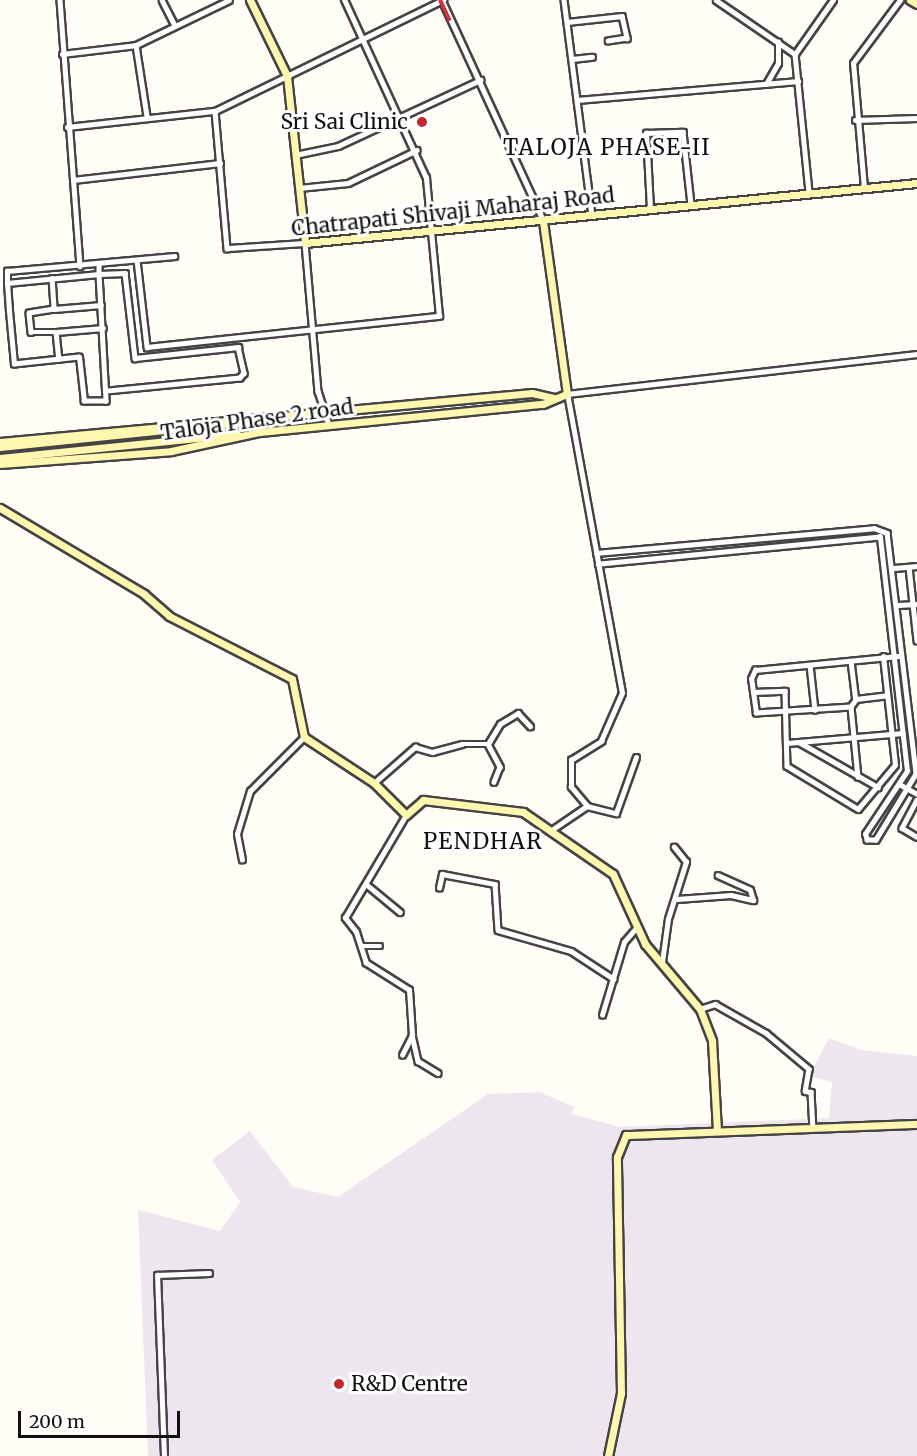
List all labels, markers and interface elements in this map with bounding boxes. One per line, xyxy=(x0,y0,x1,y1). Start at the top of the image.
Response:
place label: Sri Sai Clinic xyxy=(281,109,408,135)
marker: Sri Sai Clinic xyxy=(413,113,431,131)
district label: TALOJA PHASE-II xyxy=(503,135,711,161)
street label: Chatrapati Shivaji Maharaj Road xyxy=(290,182,616,242)
street label: Taloja Phase 2 road xyxy=(159,394,355,446)
district label: PENDHAR xyxy=(423,829,543,855)
place label: R&D Centre xyxy=(351,1371,468,1397)
marker: R&D Centre xyxy=(332,1377,346,1391)
scale bar xyxy=(21,1399,183,1437)
text: 200 m xyxy=(29,1410,85,1433)

